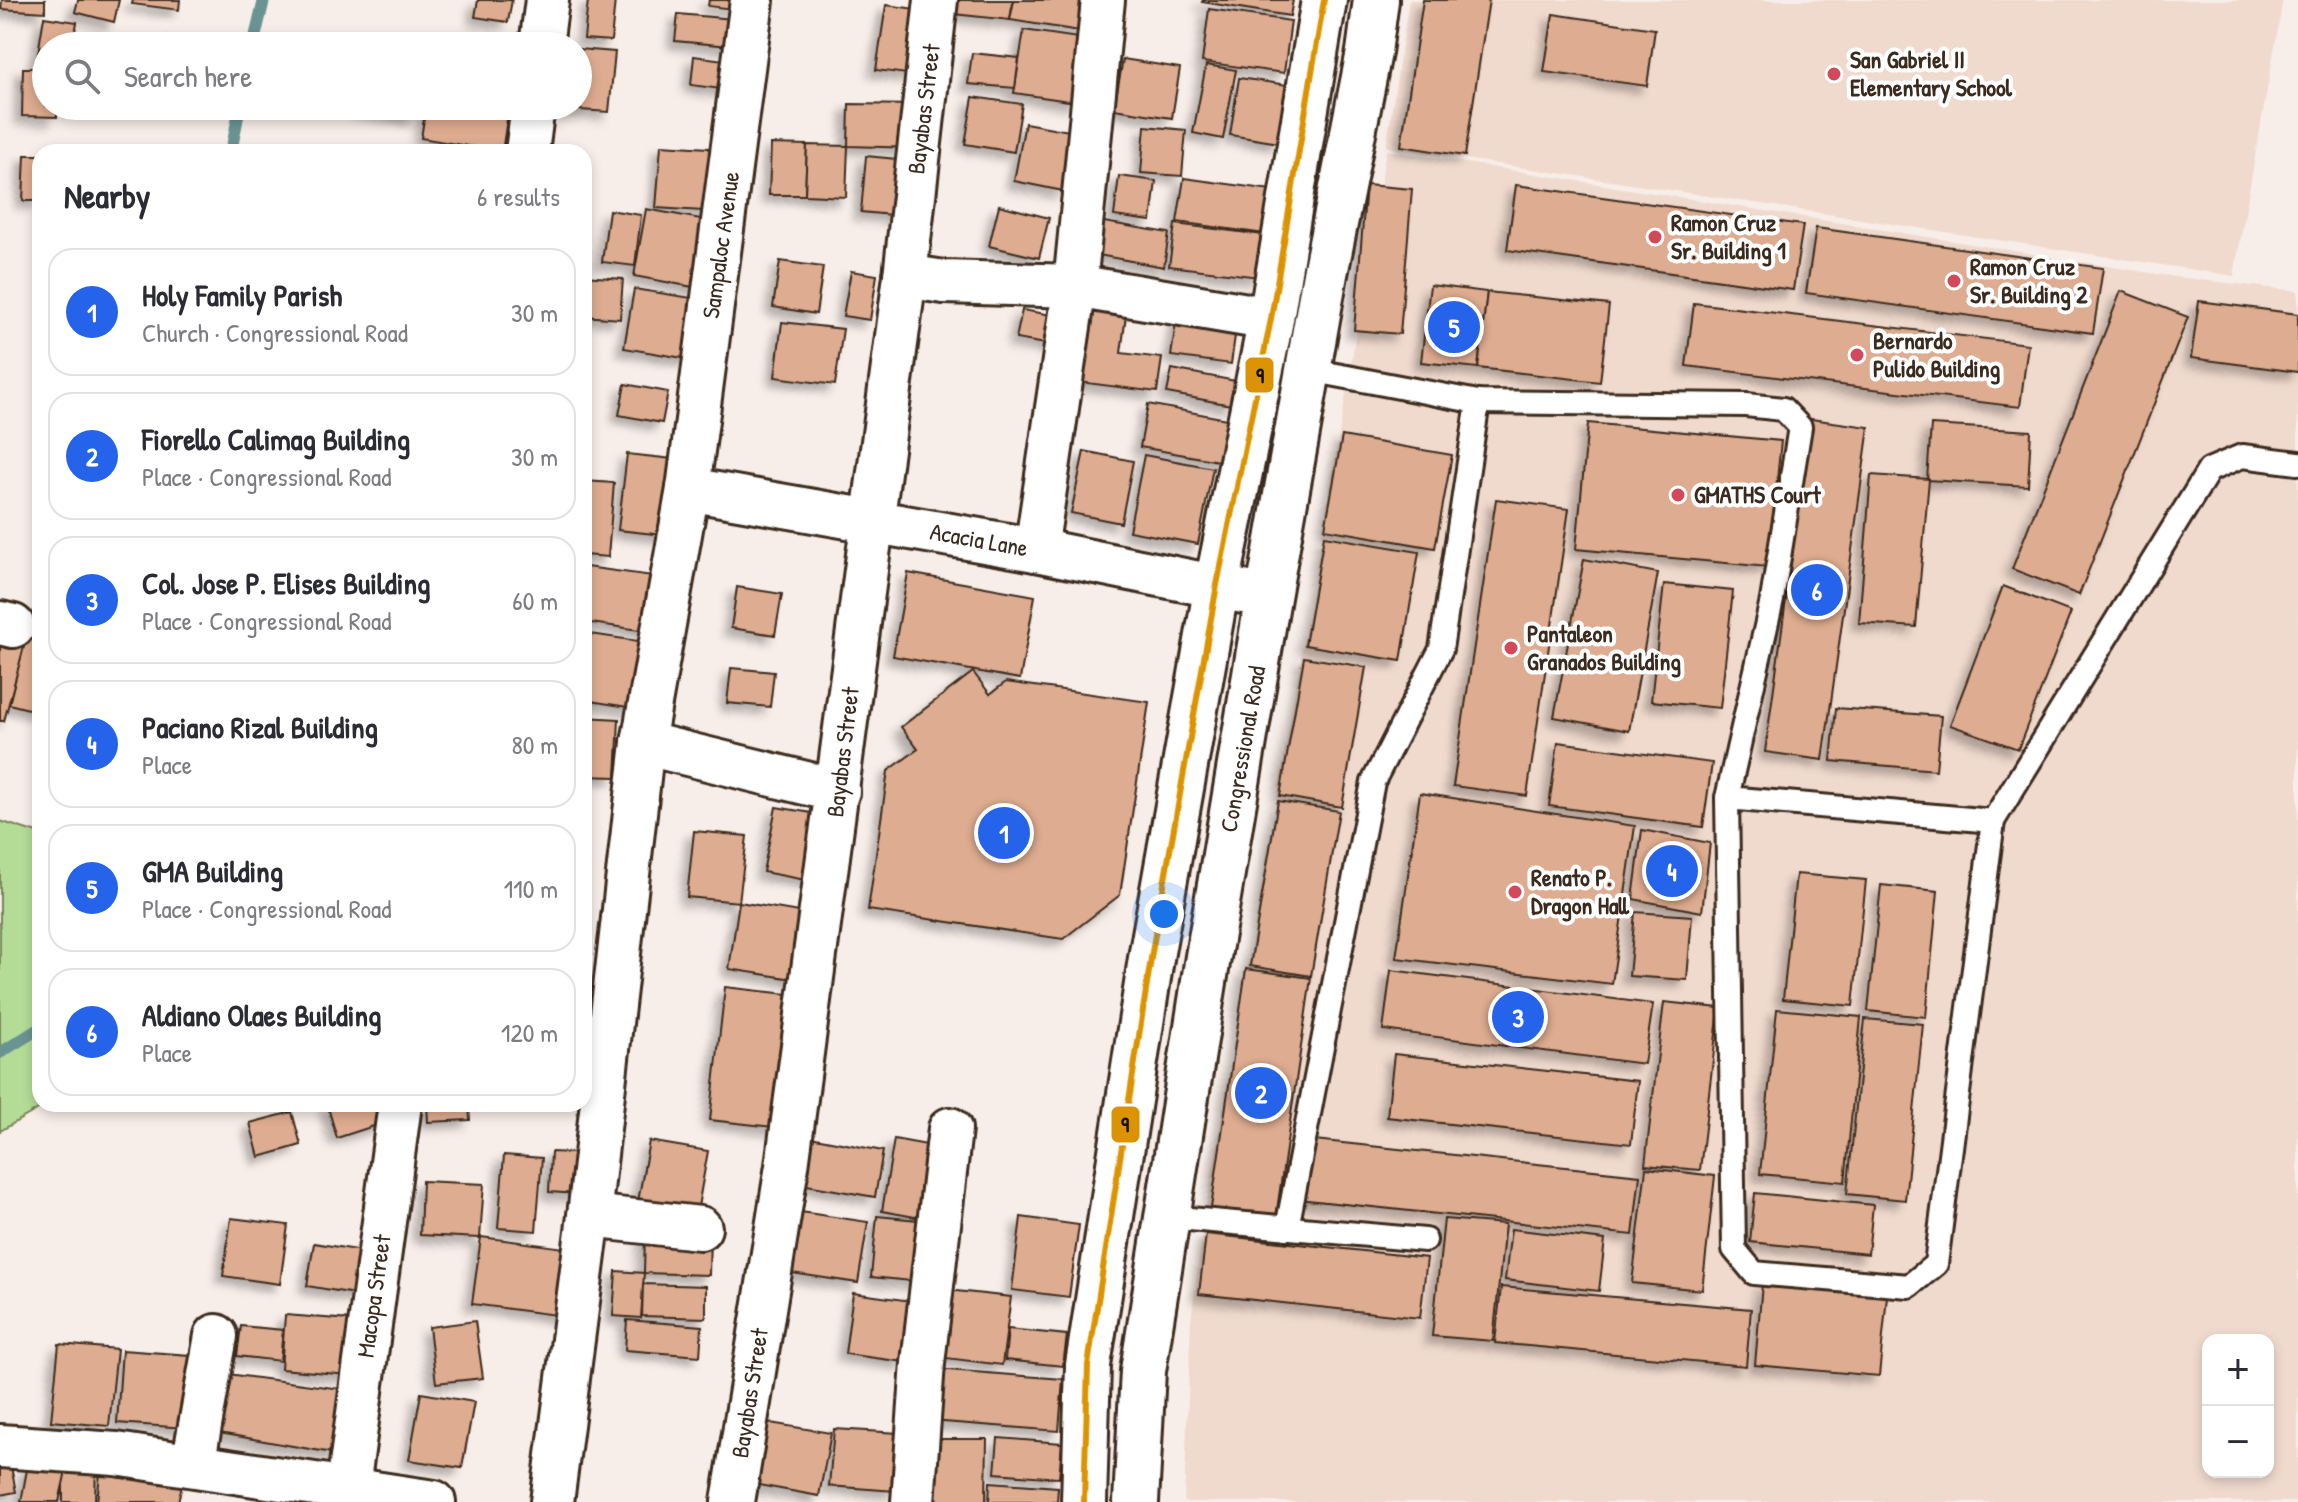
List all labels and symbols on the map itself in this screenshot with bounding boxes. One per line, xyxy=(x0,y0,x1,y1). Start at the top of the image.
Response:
street label: Bayabas Street xyxy=(899,41,947,176)
place label: San Gabriel II Elementary School xyxy=(1850,43,2013,104)
marker: San Gabriel II Elementary School xyxy=(1825,65,1843,83)
street label: Sampaloc Avenue xyxy=(694,169,746,320)
place label: Ramon Cruz Sr. Building 1 xyxy=(1671,206,1786,267)
marker: Ramon Cruz Sr. Building 1 xyxy=(1646,228,1664,246)
place label: Ramon Cruz Sr. Building 2 xyxy=(1970,250,2088,311)
marker: Ramon Cruz Sr. Building 2 xyxy=(1945,272,1963,290)
pin: 5 xyxy=(1428,297,1480,357)
place label: Bernardo Pulido Building xyxy=(1873,324,2001,385)
marker: Bernardo Pulido Building xyxy=(1848,346,1866,364)
line badge: 9 xyxy=(1244,356,1275,394)
text: 9 xyxy=(1256,360,1264,390)
place label: GMATHS Court xyxy=(1694,478,1821,510)
marker: GMATHS Court xyxy=(1669,486,1687,504)
street label: Acacia Lane xyxy=(928,515,1031,563)
pin: 6 xyxy=(1791,560,1843,620)
place label: Pantaleon Granados Building xyxy=(1527,617,1681,678)
marker: Pantaleon Granados Building xyxy=(1502,639,1520,657)
street label: Congressional Road xyxy=(1212,663,1272,834)
street label: Bayabas Street xyxy=(818,684,866,819)
pin: 1 xyxy=(978,803,1030,863)
pin: 4 xyxy=(1646,841,1698,901)
place label: Renato P. Dragon Hall xyxy=(1531,861,1629,922)
marker: Renato P. Dragon Hall xyxy=(1506,883,1524,901)
your location xyxy=(1144,894,1184,934)
pin: 3 xyxy=(1492,987,1544,1047)
pin: 2 xyxy=(1235,1063,1287,1123)
line badge: 9 xyxy=(1110,1105,1141,1144)
text: 9 xyxy=(1121,1109,1129,1139)
street label: Macopa Street xyxy=(349,1232,398,1359)
street label: Bayabas Street xyxy=(723,1325,775,1460)

